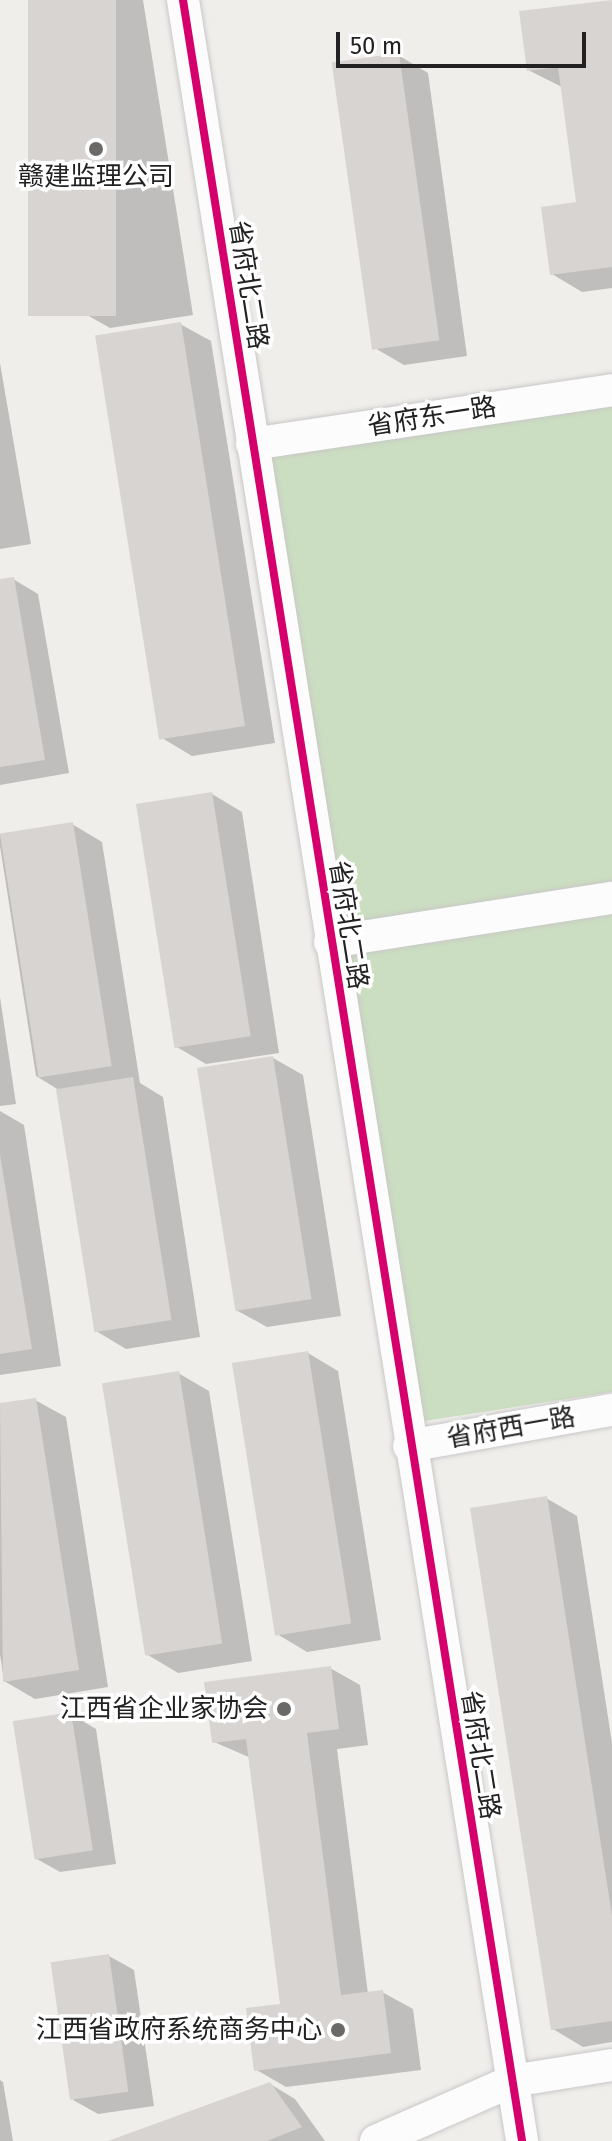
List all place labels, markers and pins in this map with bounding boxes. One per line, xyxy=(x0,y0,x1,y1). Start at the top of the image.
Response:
marker: 赣建监理公司 xyxy=(87,140,105,158)
place label: 赣建监理公司 xyxy=(18,161,174,193)
place label: 江西省企业家协会 xyxy=(60,1693,268,1725)
marker: 江西省企业家协会 xyxy=(275,1700,293,1718)
place label: 江西省政府系统商务中心 xyxy=(36,2014,322,2046)
marker: 江西省政府系统商务中心 xyxy=(329,2021,347,2039)

